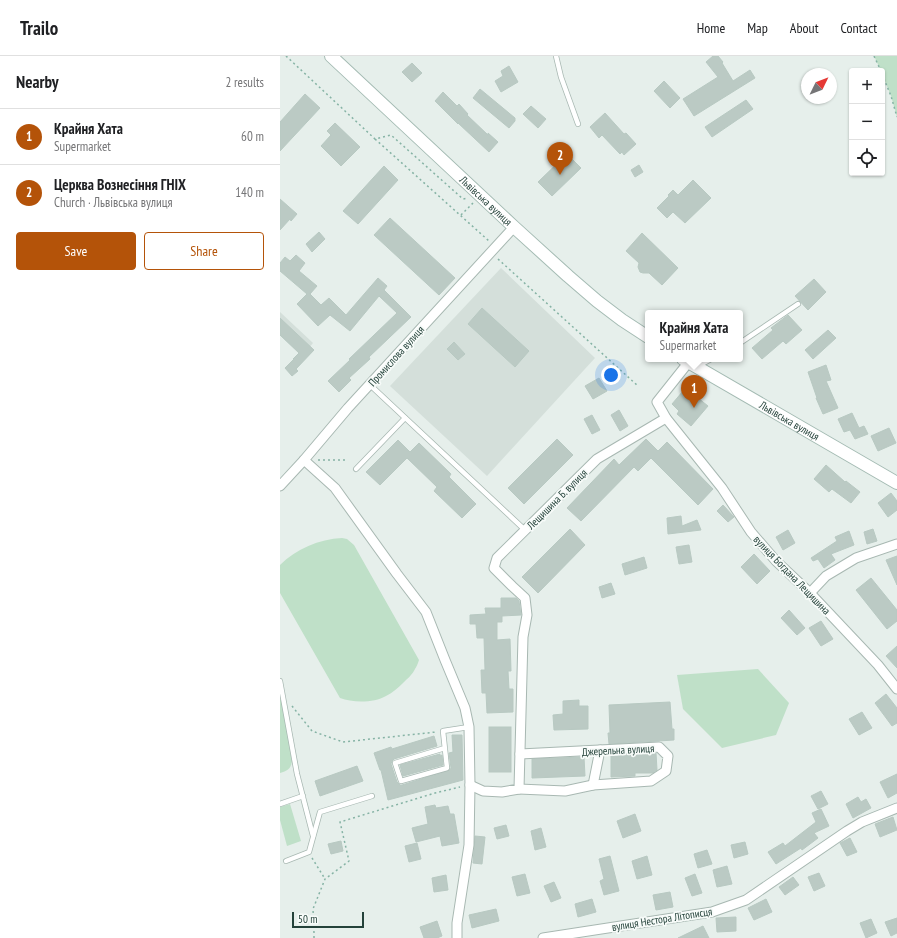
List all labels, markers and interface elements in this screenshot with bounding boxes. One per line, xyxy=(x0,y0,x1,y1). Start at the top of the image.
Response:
text: Trailo xyxy=(20,16,58,40)
text: Home xyxy=(697,19,725,37)
text: Map xyxy=(747,19,768,37)
text: About xyxy=(790,19,819,37)
text: Contact xyxy=(841,19,877,37)
north arrow xyxy=(801,68,837,104)
map controls xyxy=(849,68,885,176)
button: + xyxy=(849,68,885,104)
text: Nearby xyxy=(16,71,59,93)
text: 2 results xyxy=(225,74,264,91)
button: − xyxy=(849,104,885,140)
text: Крайня Хата xyxy=(54,119,123,138)
text: 1 xyxy=(26,128,32,145)
text: 60 m xyxy=(241,128,264,145)
text: Supermarket xyxy=(54,138,111,155)
button: locate xyxy=(849,140,885,176)
pin: 2 xyxy=(547,142,573,175)
street label: Львівська вулиця xyxy=(456,172,515,229)
text: Церква Вознесіння ГНІХ xyxy=(54,175,186,194)
text: 2 xyxy=(26,184,32,201)
text: 140 m xyxy=(235,184,264,201)
text: Church · Львівська вулиця xyxy=(54,194,172,211)
button: Save xyxy=(16,232,136,270)
button: Share xyxy=(144,232,264,270)
popup xyxy=(645,310,743,362)
text: Крайня Хата xyxy=(660,318,728,337)
street label: Промислова вулиця xyxy=(365,323,427,389)
text: Supermarket xyxy=(660,337,716,354)
your location xyxy=(601,365,621,385)
pin: 1 xyxy=(681,375,707,408)
street label: Львівська вулиця xyxy=(756,397,822,444)
street label: Лещишина Б. вулиця xyxy=(523,466,590,533)
street label: вулиця Богдана Лещишина xyxy=(751,532,833,618)
street label: Джерельна вулиця xyxy=(581,741,655,759)
street label: вулиця Нестора Літописця xyxy=(611,904,713,934)
scale bar xyxy=(292,910,364,929)
text: 50 m xyxy=(298,912,317,926)

